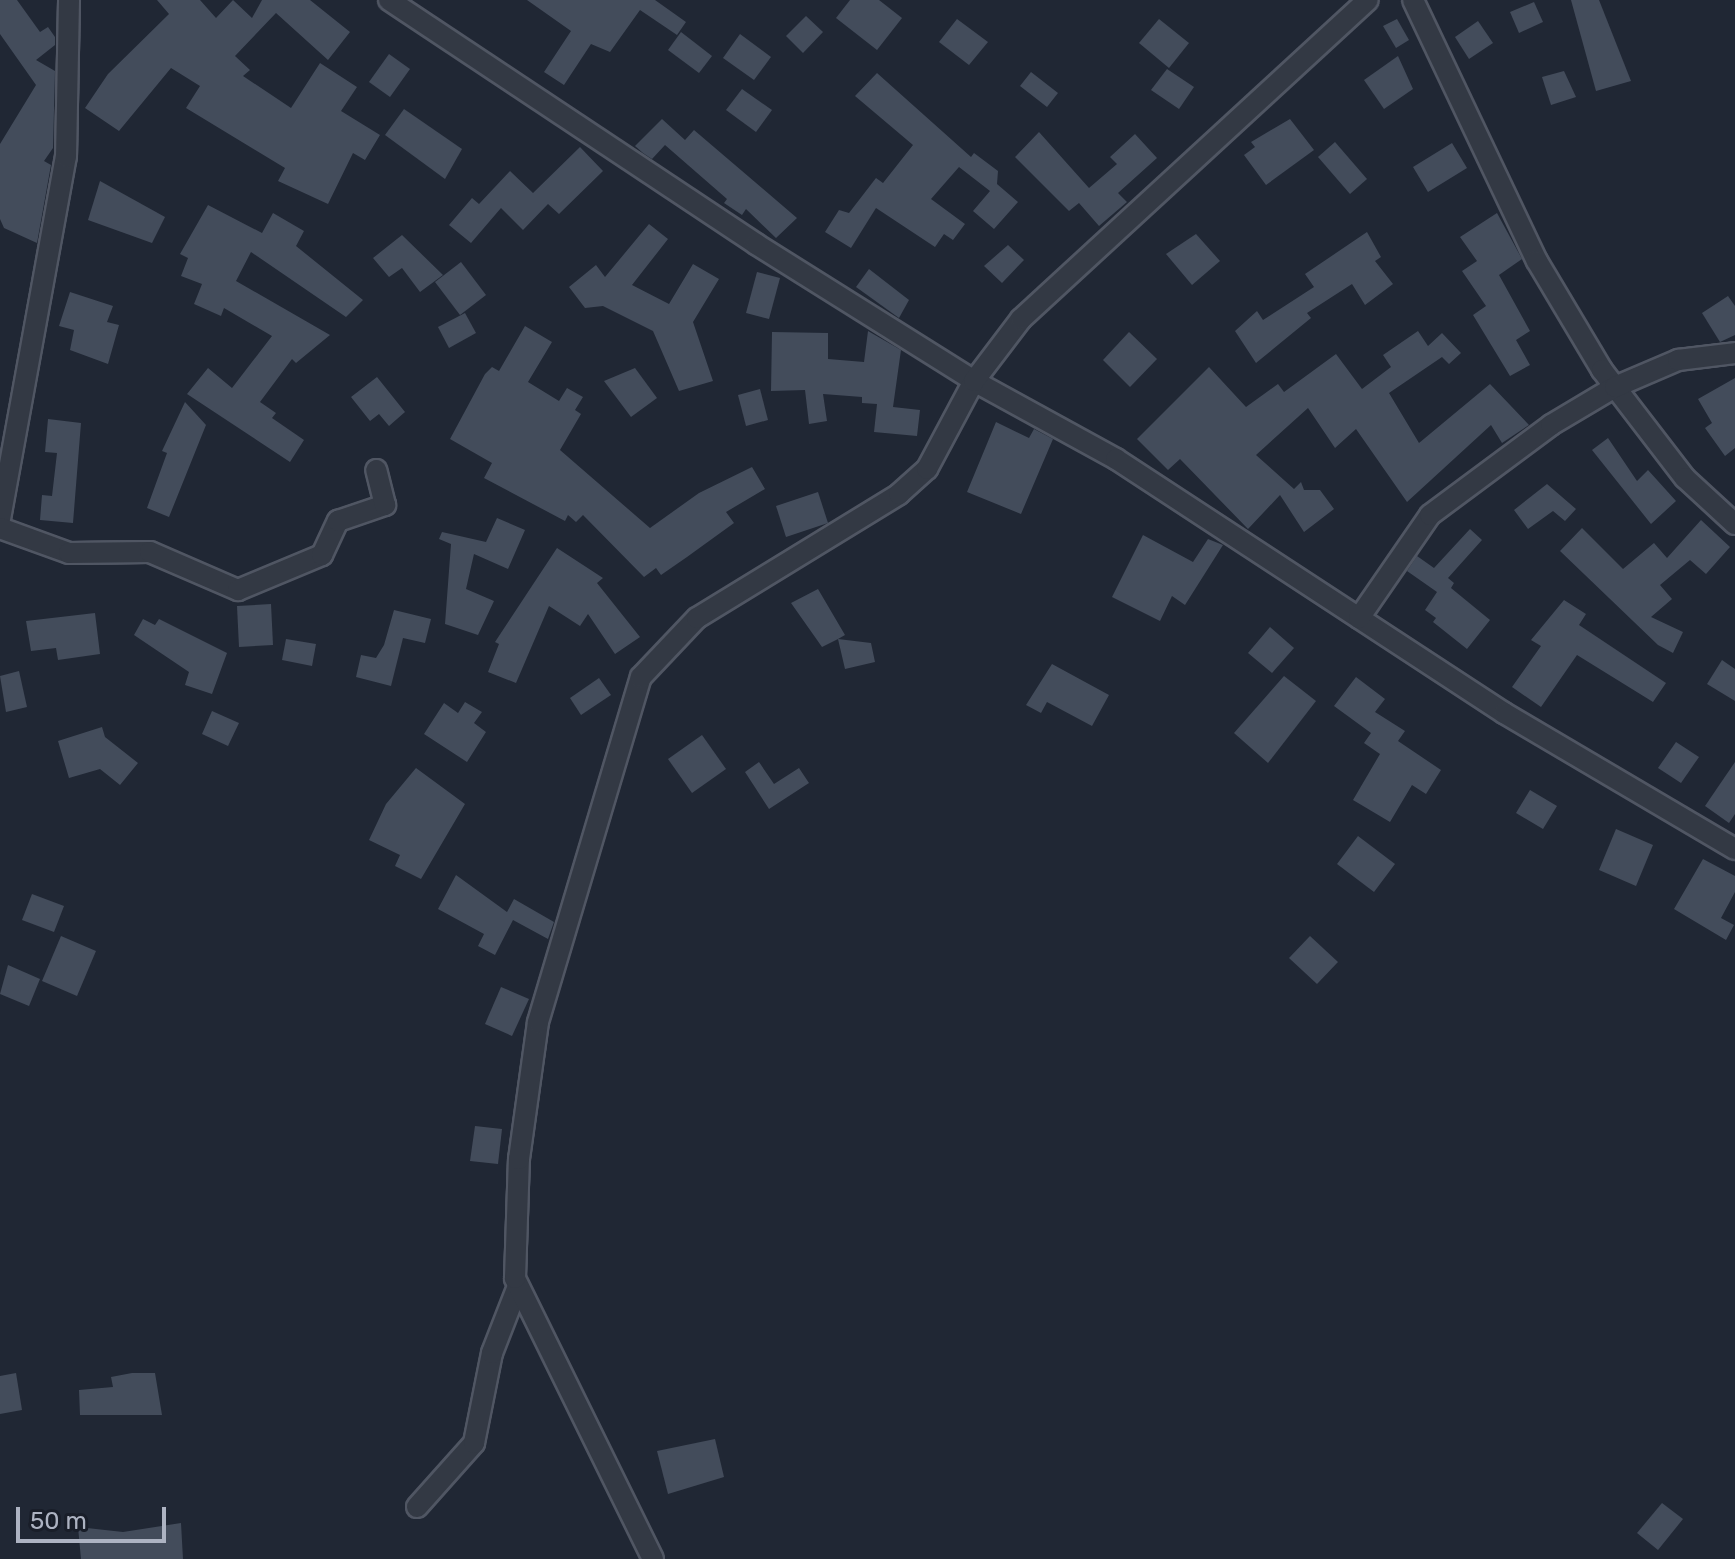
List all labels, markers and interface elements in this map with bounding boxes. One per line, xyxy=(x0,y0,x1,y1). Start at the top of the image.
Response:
scale bar xyxy=(20,1491,170,1541)
text: 50 m xyxy=(30,1507,87,1535)

